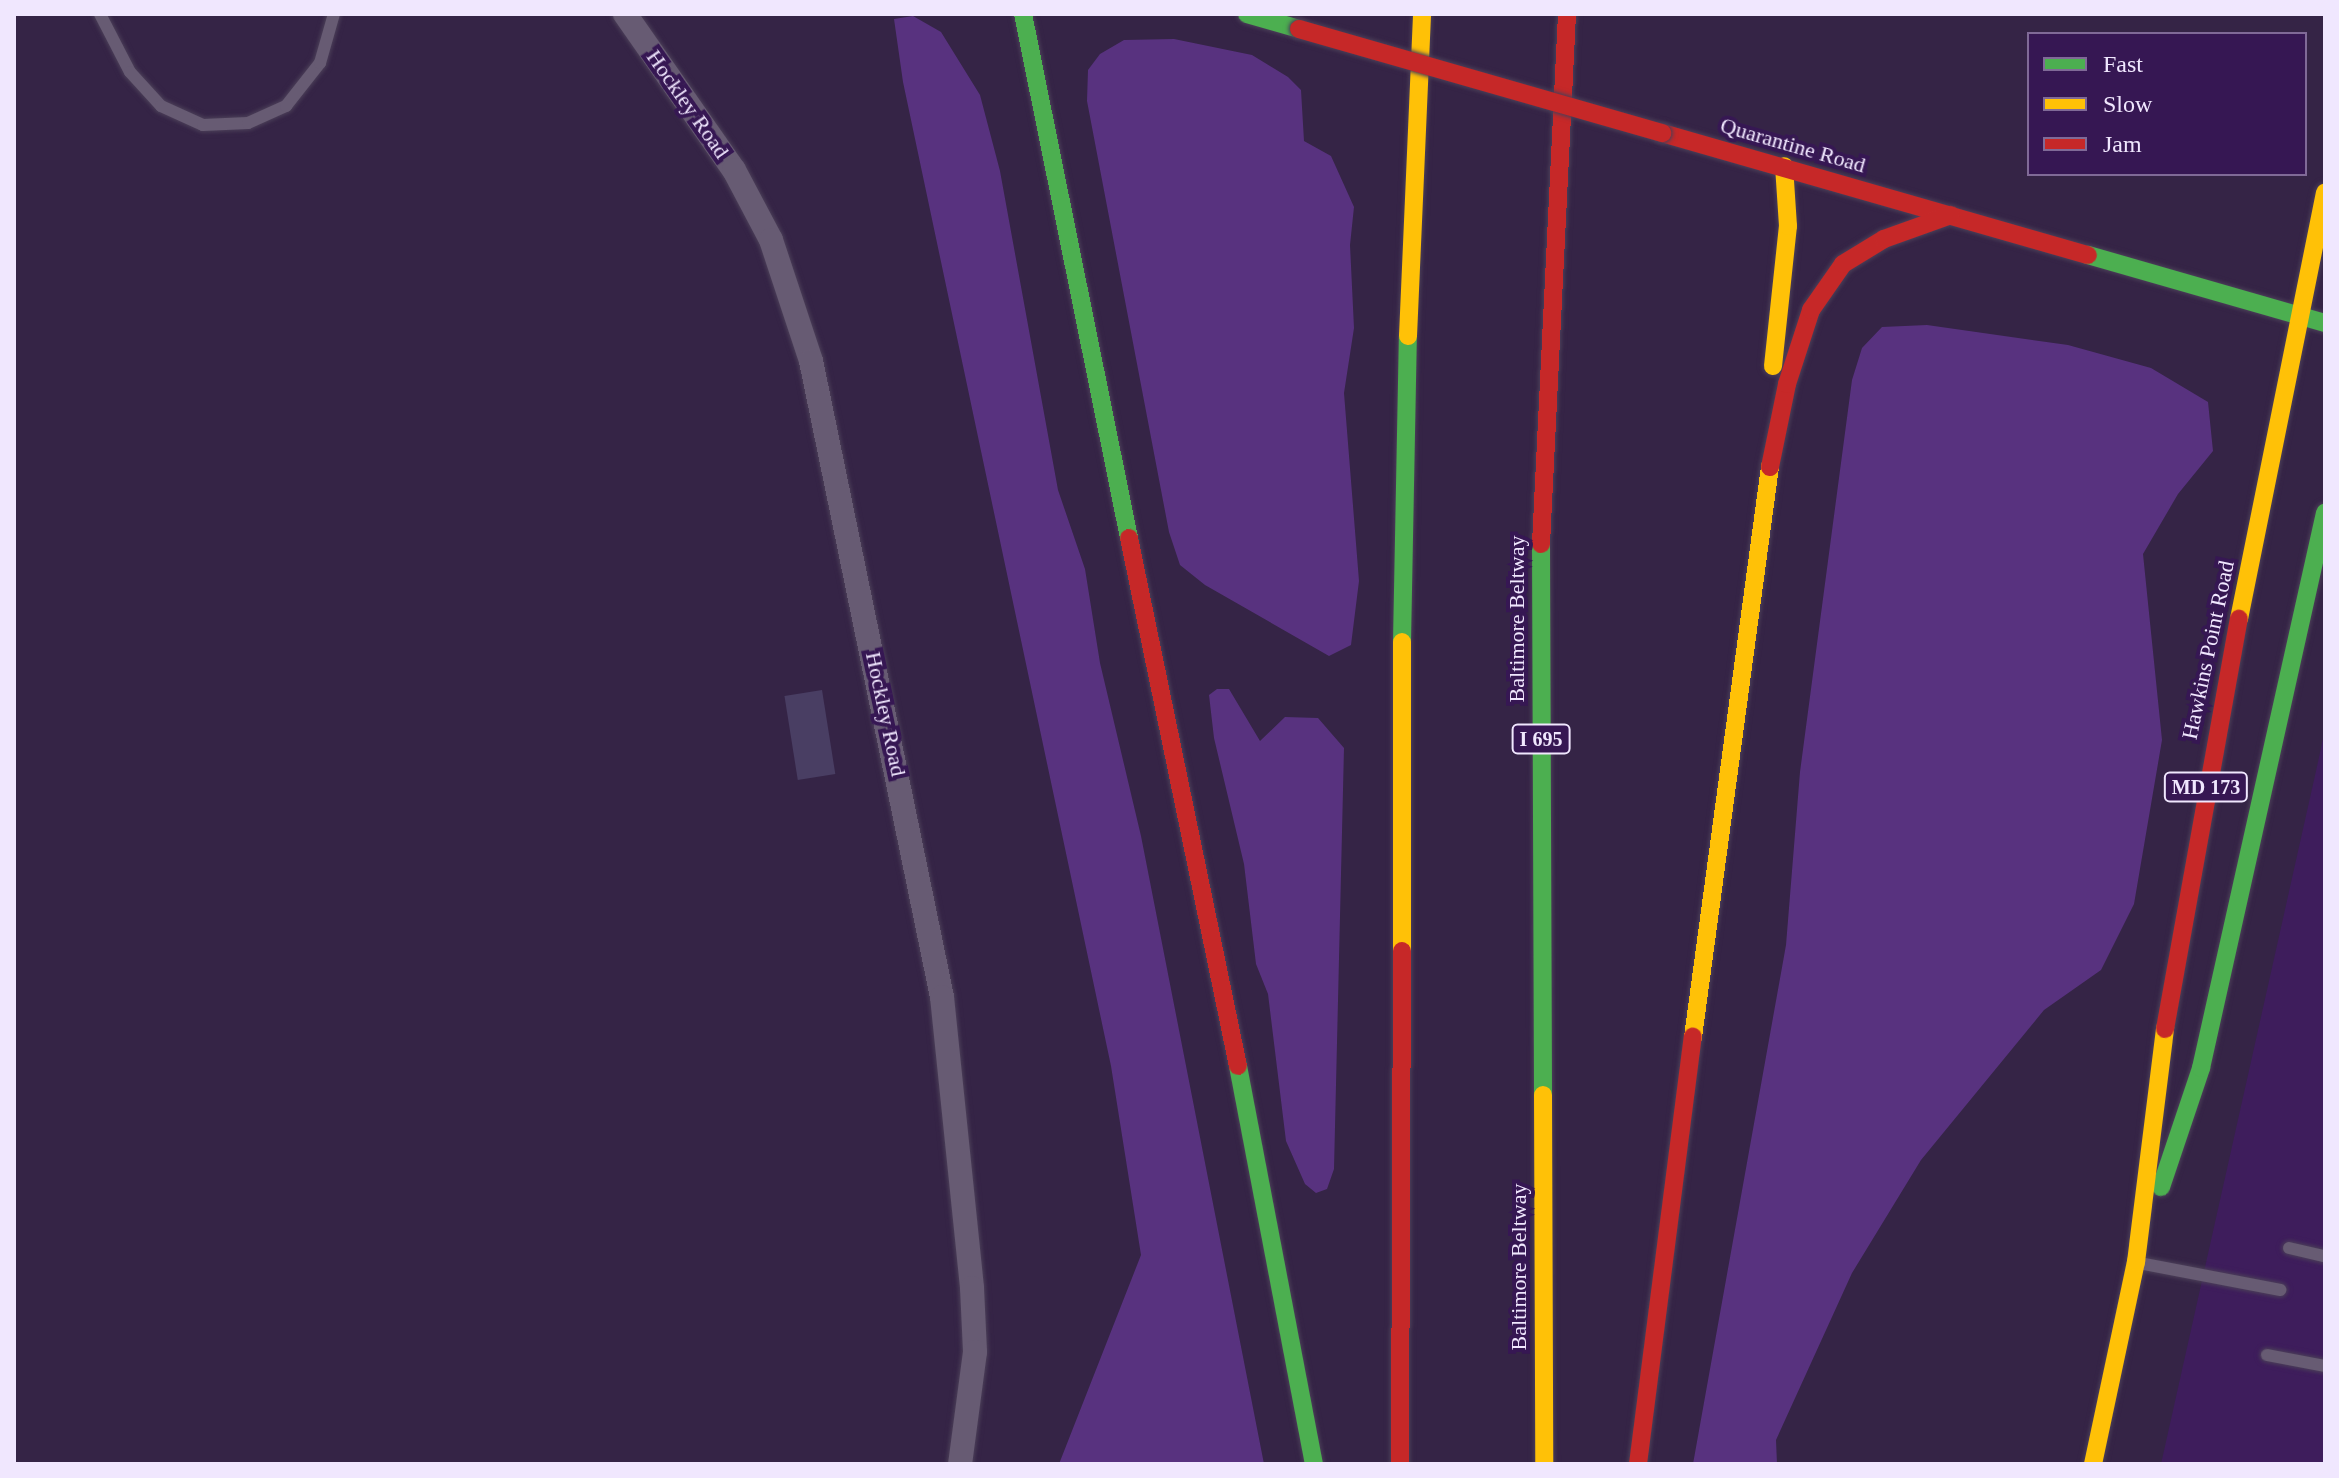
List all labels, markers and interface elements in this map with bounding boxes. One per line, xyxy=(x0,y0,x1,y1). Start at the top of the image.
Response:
legend xyxy=(2027,32,2307,176)
street label: Hockley Road xyxy=(641,45,735,163)
text: Fast xyxy=(2103,51,2143,77)
text: Slow xyxy=(2103,91,2152,117)
street label: Quarantine Road xyxy=(1717,112,1869,178)
text: Jam xyxy=(2103,131,2142,157)
street label: Baltimore Beltway xyxy=(1504,536,1530,702)
street label: Hawkins Point Road xyxy=(2176,558,2240,742)
street label: Hockley Road xyxy=(860,649,912,779)
road number: I 695 xyxy=(1511,723,1571,755)
road number: MD 173 xyxy=(2162,771,2250,803)
street label: Baltimore Beltway xyxy=(1506,1184,1532,1350)

